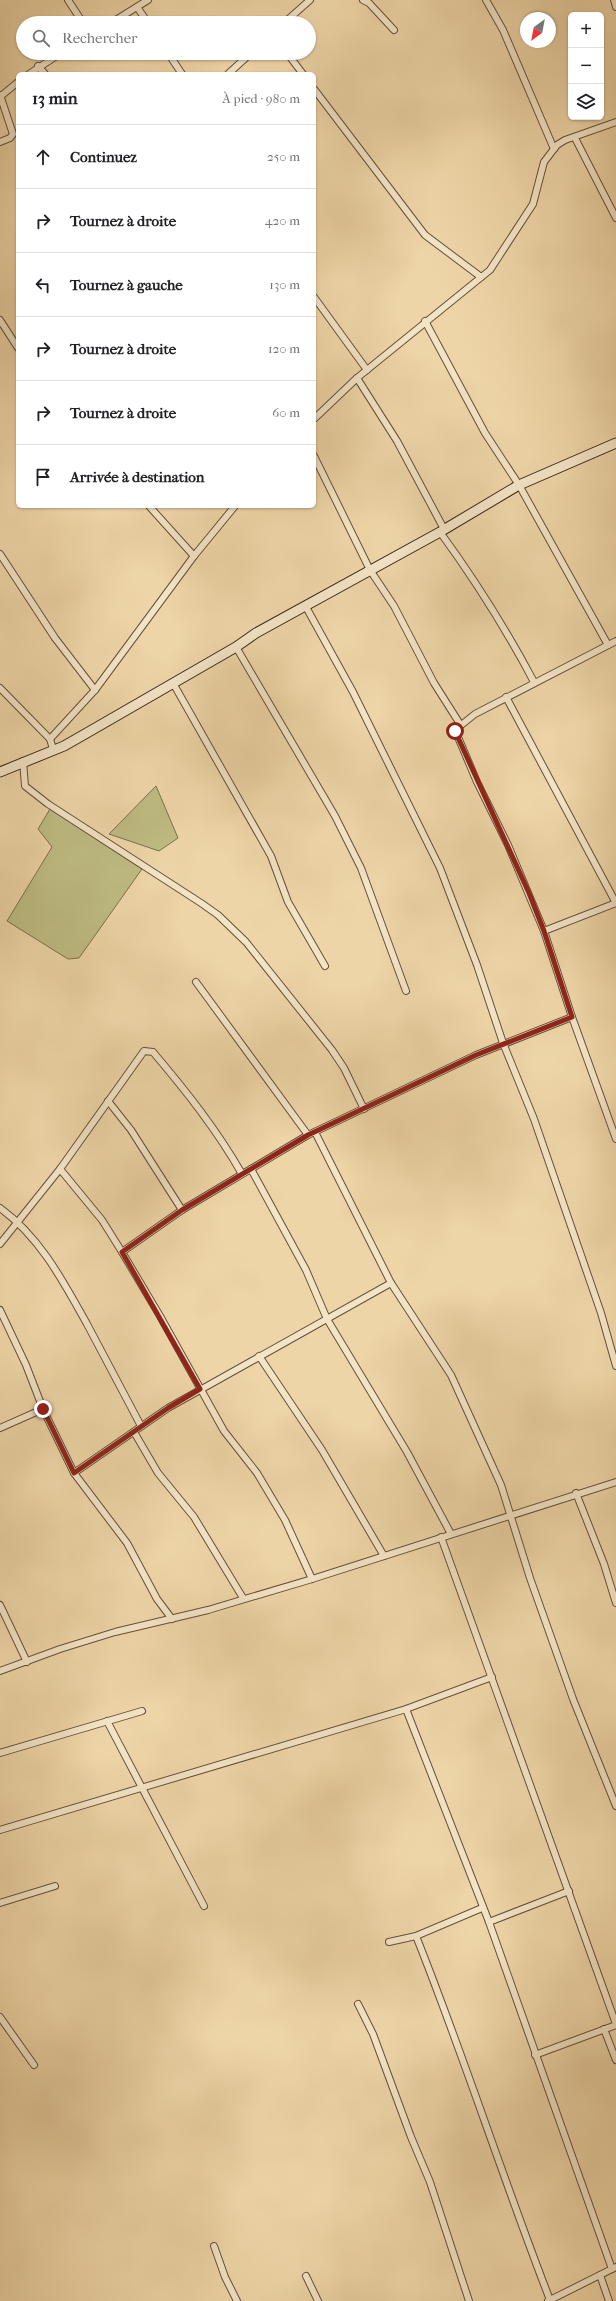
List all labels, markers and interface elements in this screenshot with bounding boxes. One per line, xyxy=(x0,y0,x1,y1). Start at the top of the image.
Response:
north arrow xyxy=(520,12,556,48)
map controls xyxy=(568,12,604,120)
button: + xyxy=(568,12,604,48)
search box xyxy=(16,16,316,60)
icon: search xyxy=(30,27,52,49)
text: Rechercher xyxy=(62,29,137,47)
button: − xyxy=(568,48,604,84)
button: layers xyxy=(568,84,604,120)
text: 13 min xyxy=(32,88,78,108)
text: À pied · 980 m xyxy=(222,91,300,106)
icon: ahead xyxy=(32,146,54,168)
text: Continuez xyxy=(70,148,137,166)
text: 250 m xyxy=(267,149,300,164)
icon: right xyxy=(32,210,54,232)
text: Tournez à droite xyxy=(70,212,176,230)
text: 420 m xyxy=(265,213,300,228)
icon: left xyxy=(32,274,54,296)
text: Tournez à gauche xyxy=(70,276,183,294)
text: 130 m xyxy=(269,277,300,292)
icon: right xyxy=(32,338,54,360)
text: Tournez à droite xyxy=(70,340,176,358)
text: 120 m xyxy=(268,341,300,356)
icon: right xyxy=(32,402,54,424)
text: Tournez à droite xyxy=(70,404,176,422)
text: 60 m xyxy=(272,405,300,420)
icon: arrive xyxy=(32,466,54,488)
text: Arrivée à destination xyxy=(70,468,205,486)
route start xyxy=(446,722,464,740)
route end xyxy=(34,1400,52,1418)

